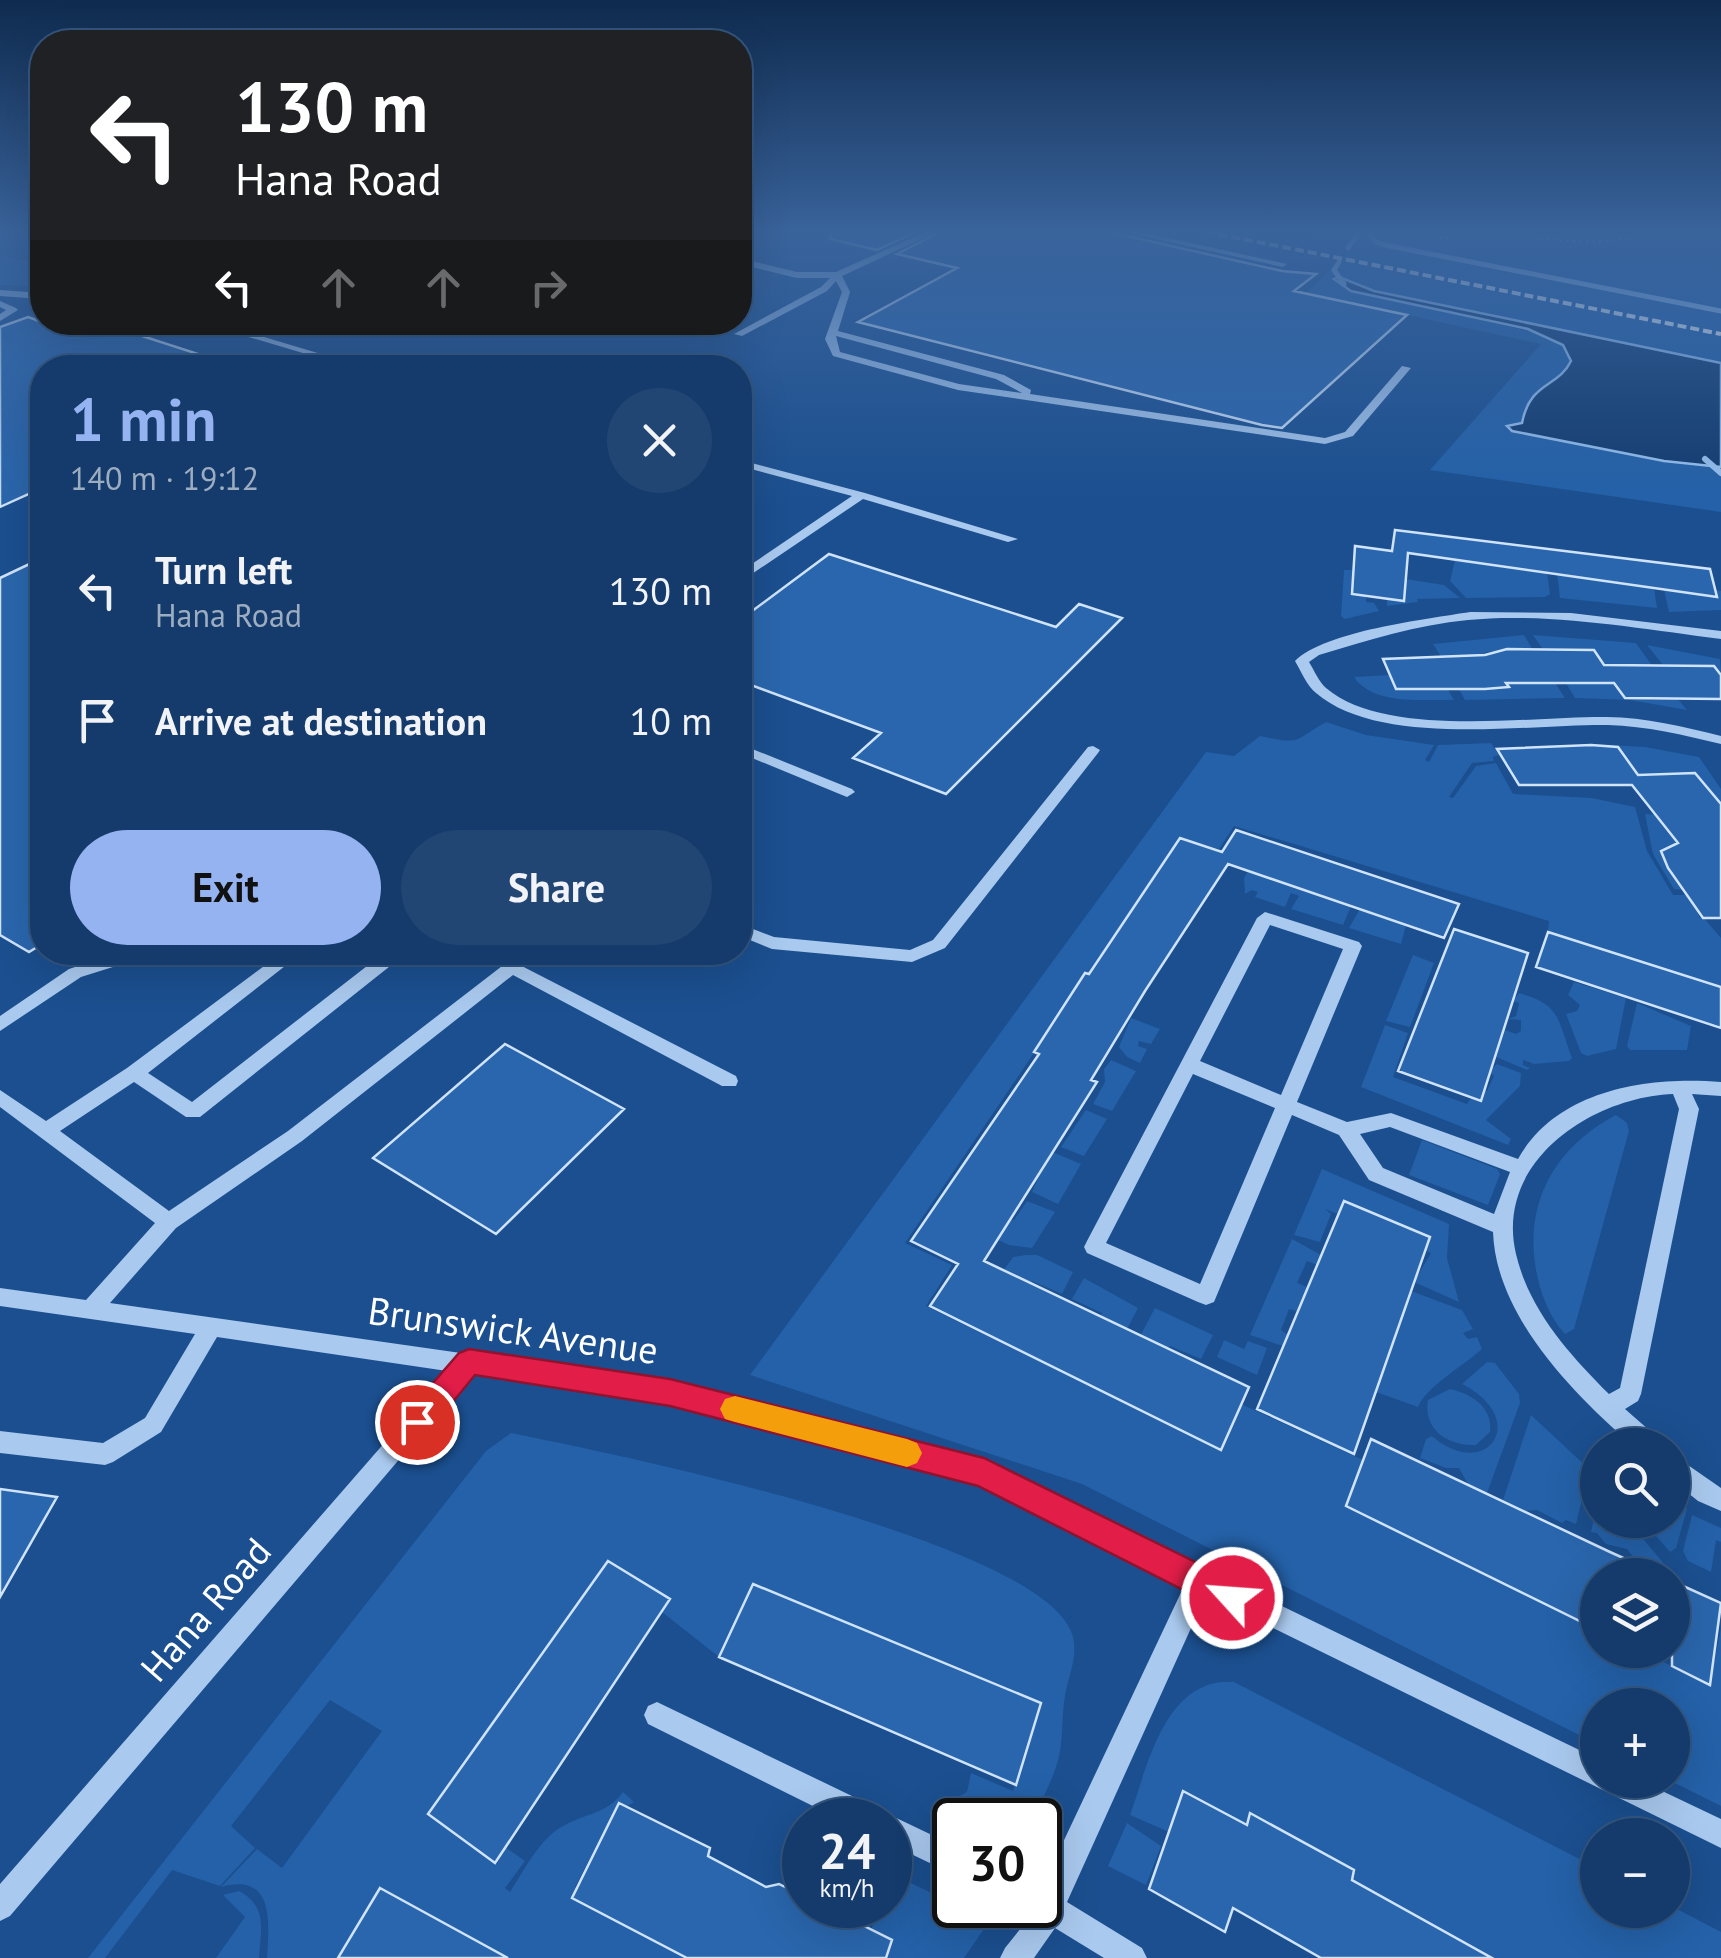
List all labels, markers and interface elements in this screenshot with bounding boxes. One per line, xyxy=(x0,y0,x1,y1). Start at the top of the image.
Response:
text: 130 m xyxy=(235,61,428,151)
icon: left xyxy=(70,70,200,200)
text: Hana Road xyxy=(235,149,442,207)
icon: left xyxy=(206,260,261,315)
icon: ahead xyxy=(311,260,366,315)
icon: ahead xyxy=(416,260,471,315)
icon: right xyxy=(521,260,576,315)
text: 1 min xyxy=(70,380,216,458)
button: close xyxy=(607,388,712,493)
text: 140 m · 19:12 xyxy=(70,457,259,499)
text: Turn left xyxy=(155,545,292,594)
icon: left xyxy=(70,563,125,618)
text: 130 m xyxy=(609,566,712,615)
text: Hana Road xyxy=(155,594,302,636)
icon: arrive xyxy=(70,693,125,748)
text: Arrive at destination xyxy=(155,696,487,745)
text: 10 m xyxy=(630,696,712,745)
button: Exit xyxy=(70,830,381,945)
button: Share xyxy=(401,830,712,945)
street label: Brunswick Avenue xyxy=(365,1285,661,1374)
pin xyxy=(375,1380,460,1465)
icon: arrive xyxy=(390,1395,445,1450)
map controls xyxy=(1580,1428,1690,1928)
button: search xyxy=(1580,1428,1690,1538)
street label: Hana Road xyxy=(129,1527,281,1691)
position arrow xyxy=(1180,1546,1284,1650)
button: layers xyxy=(1580,1558,1690,1668)
button: + xyxy=(1580,1688,1690,1798)
speed limit sign: 30 xyxy=(932,1798,1062,1928)
text: 24 xyxy=(819,1818,875,1883)
button: − xyxy=(1580,1818,1690,1928)
text: km/h xyxy=(820,1872,874,1904)

